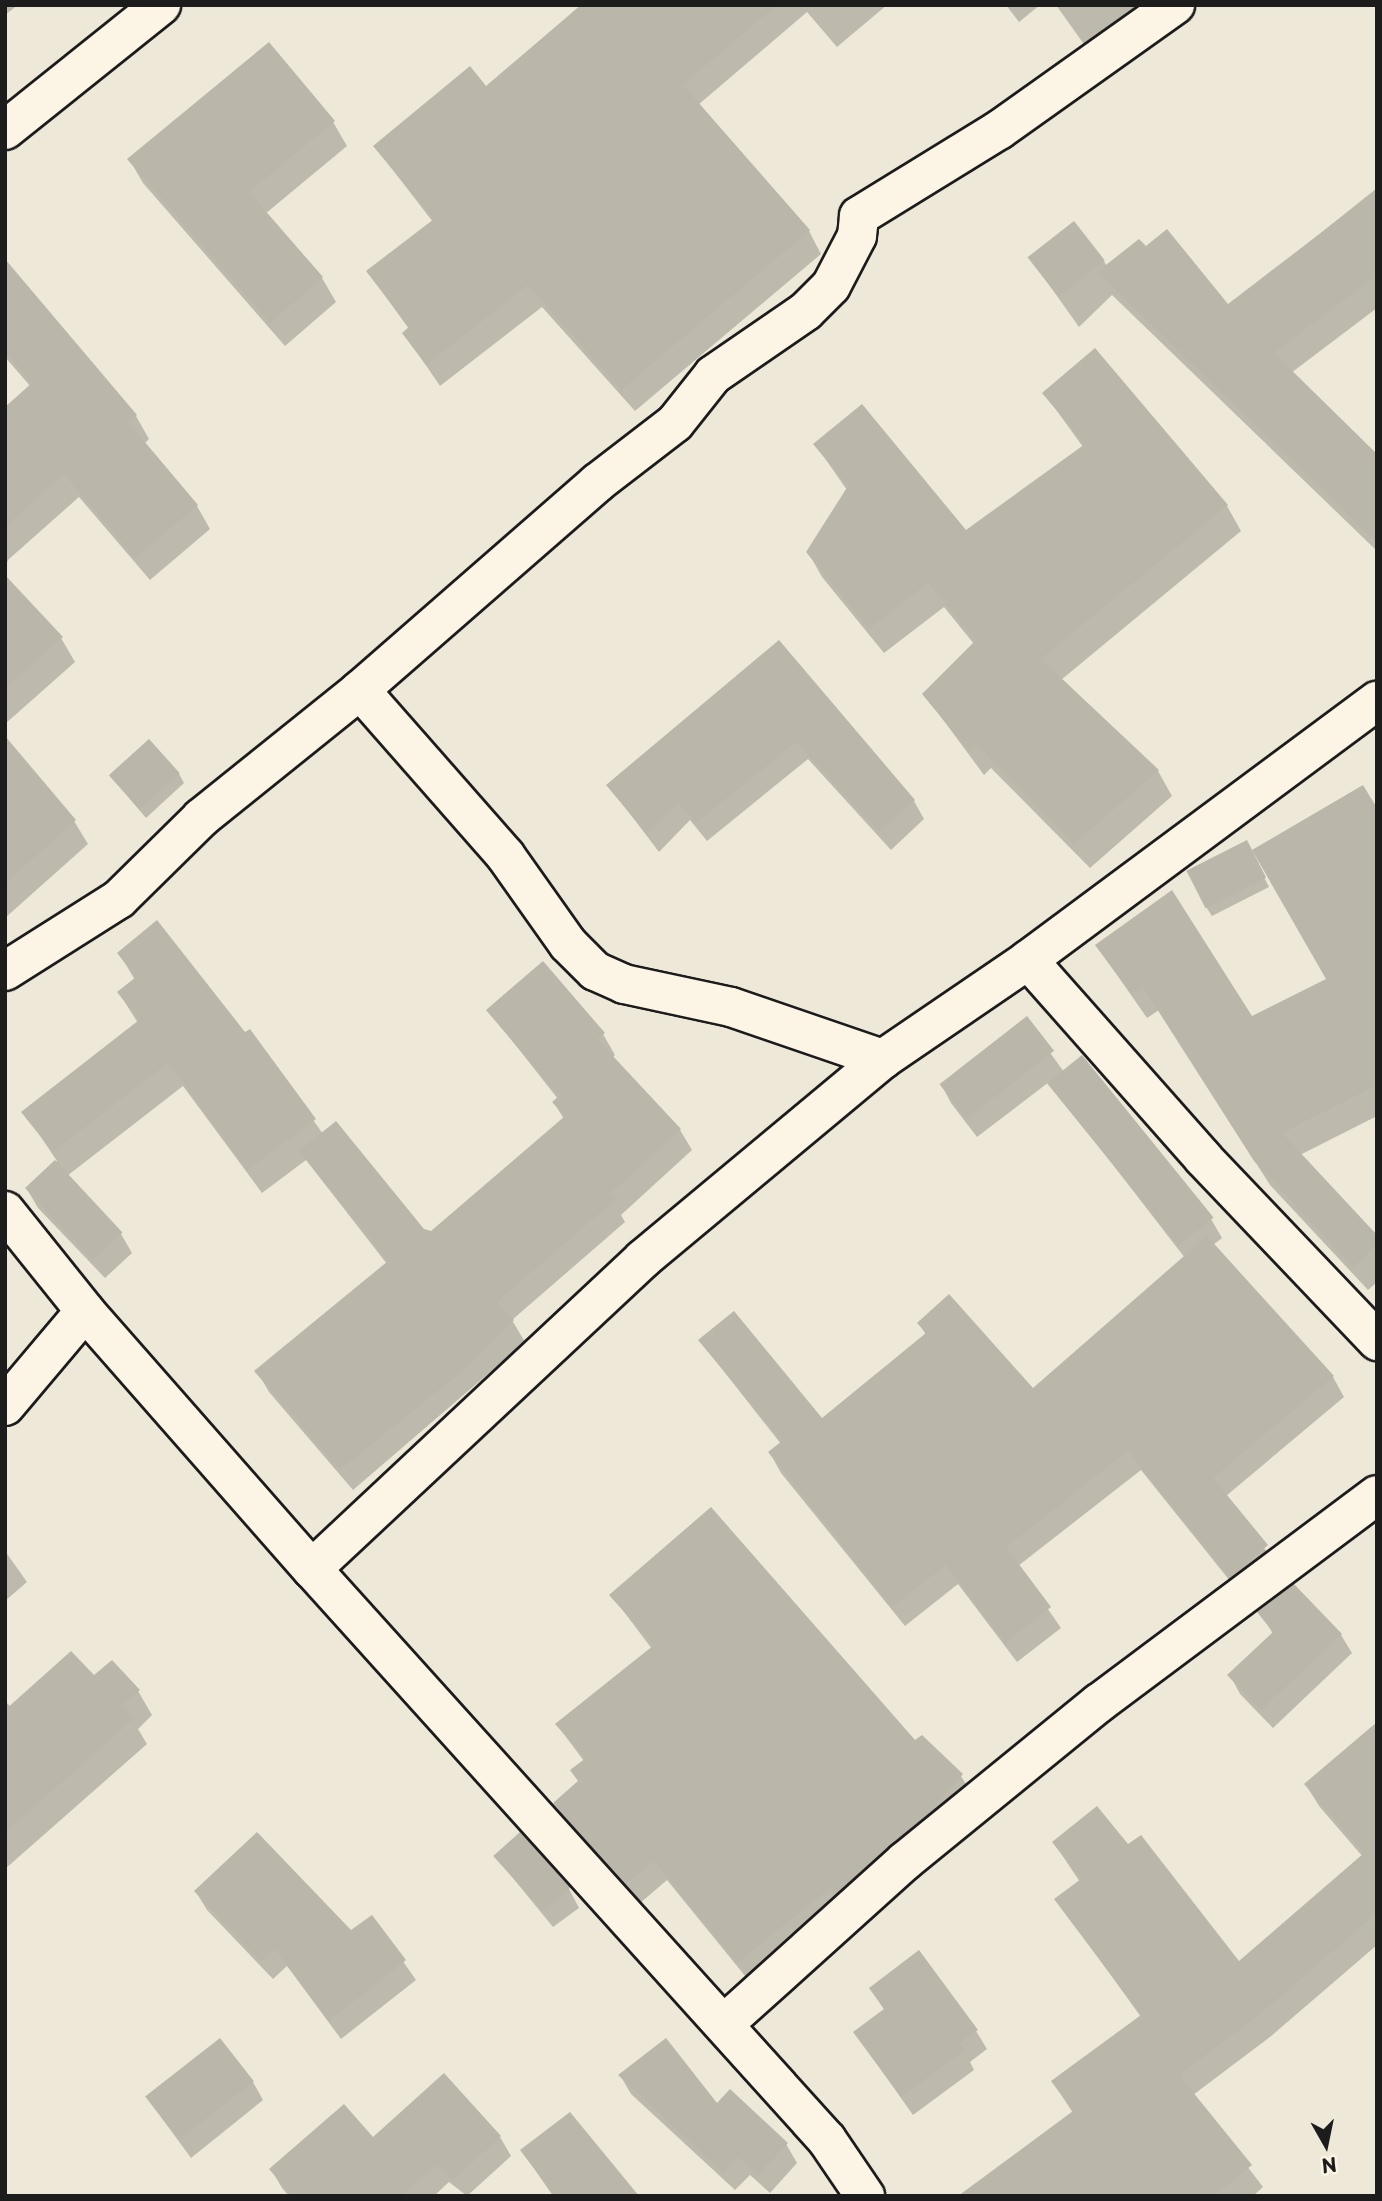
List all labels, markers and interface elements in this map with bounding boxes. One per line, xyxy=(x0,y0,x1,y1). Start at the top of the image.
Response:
north arrow xyxy=(1291,2110,1361,2180)
text: N xyxy=(1320,2151,1339,2181)

